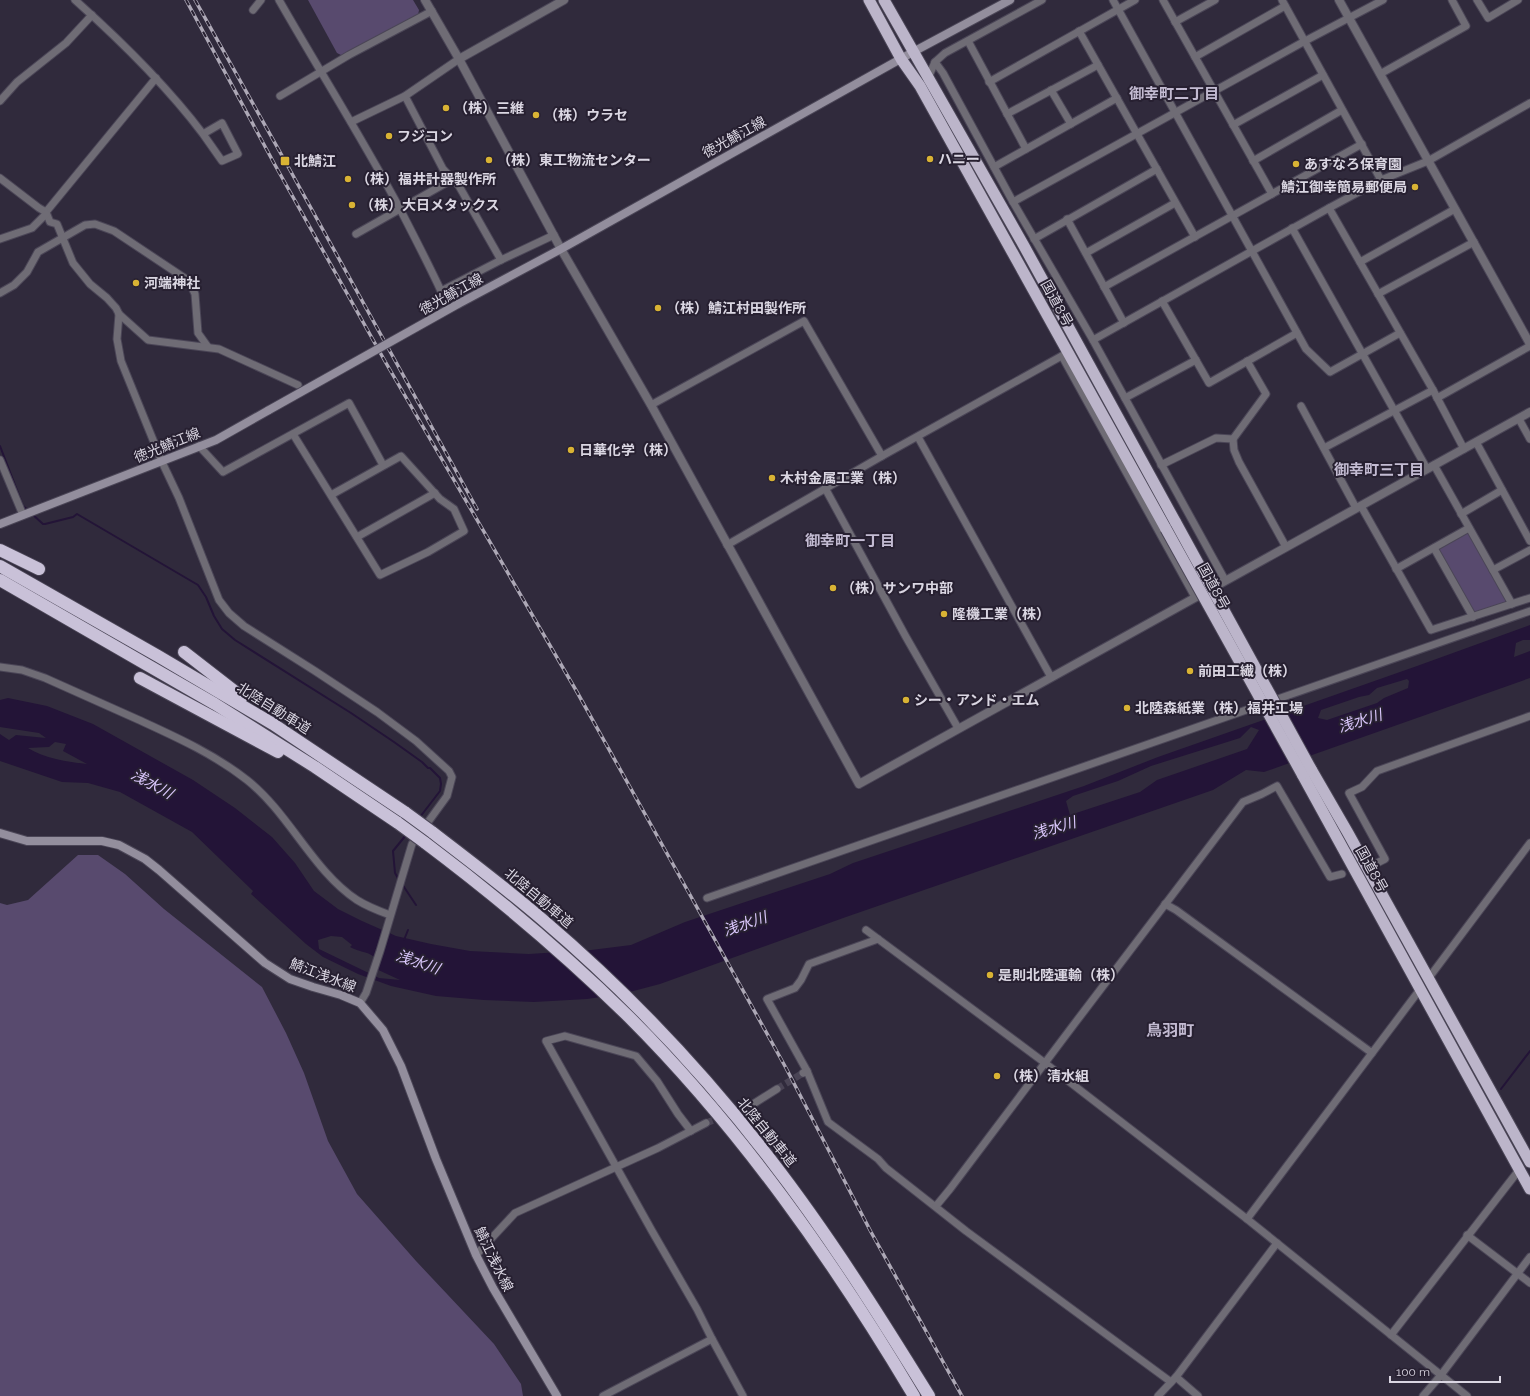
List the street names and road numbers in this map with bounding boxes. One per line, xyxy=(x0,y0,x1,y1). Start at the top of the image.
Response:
street label: 徳光鯖江線 xyxy=(700,113,768,161)
street label: 徳光鯖江線 xyxy=(417,270,485,318)
street label: 国道8号 xyxy=(1038,277,1076,329)
street label: 徳光鯖江線 xyxy=(132,424,202,466)
street label: 国道8号 xyxy=(1195,560,1233,612)
street label: 北陸自動車道 xyxy=(234,679,314,737)
street label: 国道8号 xyxy=(1353,843,1391,895)
street label: 北陸自動車道 xyxy=(502,865,576,931)
street label: 鯖江浅水線 xyxy=(287,955,359,995)
street label: 北陸自動車道 xyxy=(734,1094,800,1170)
street label: 鯖江浅水線 xyxy=(471,1224,517,1294)

